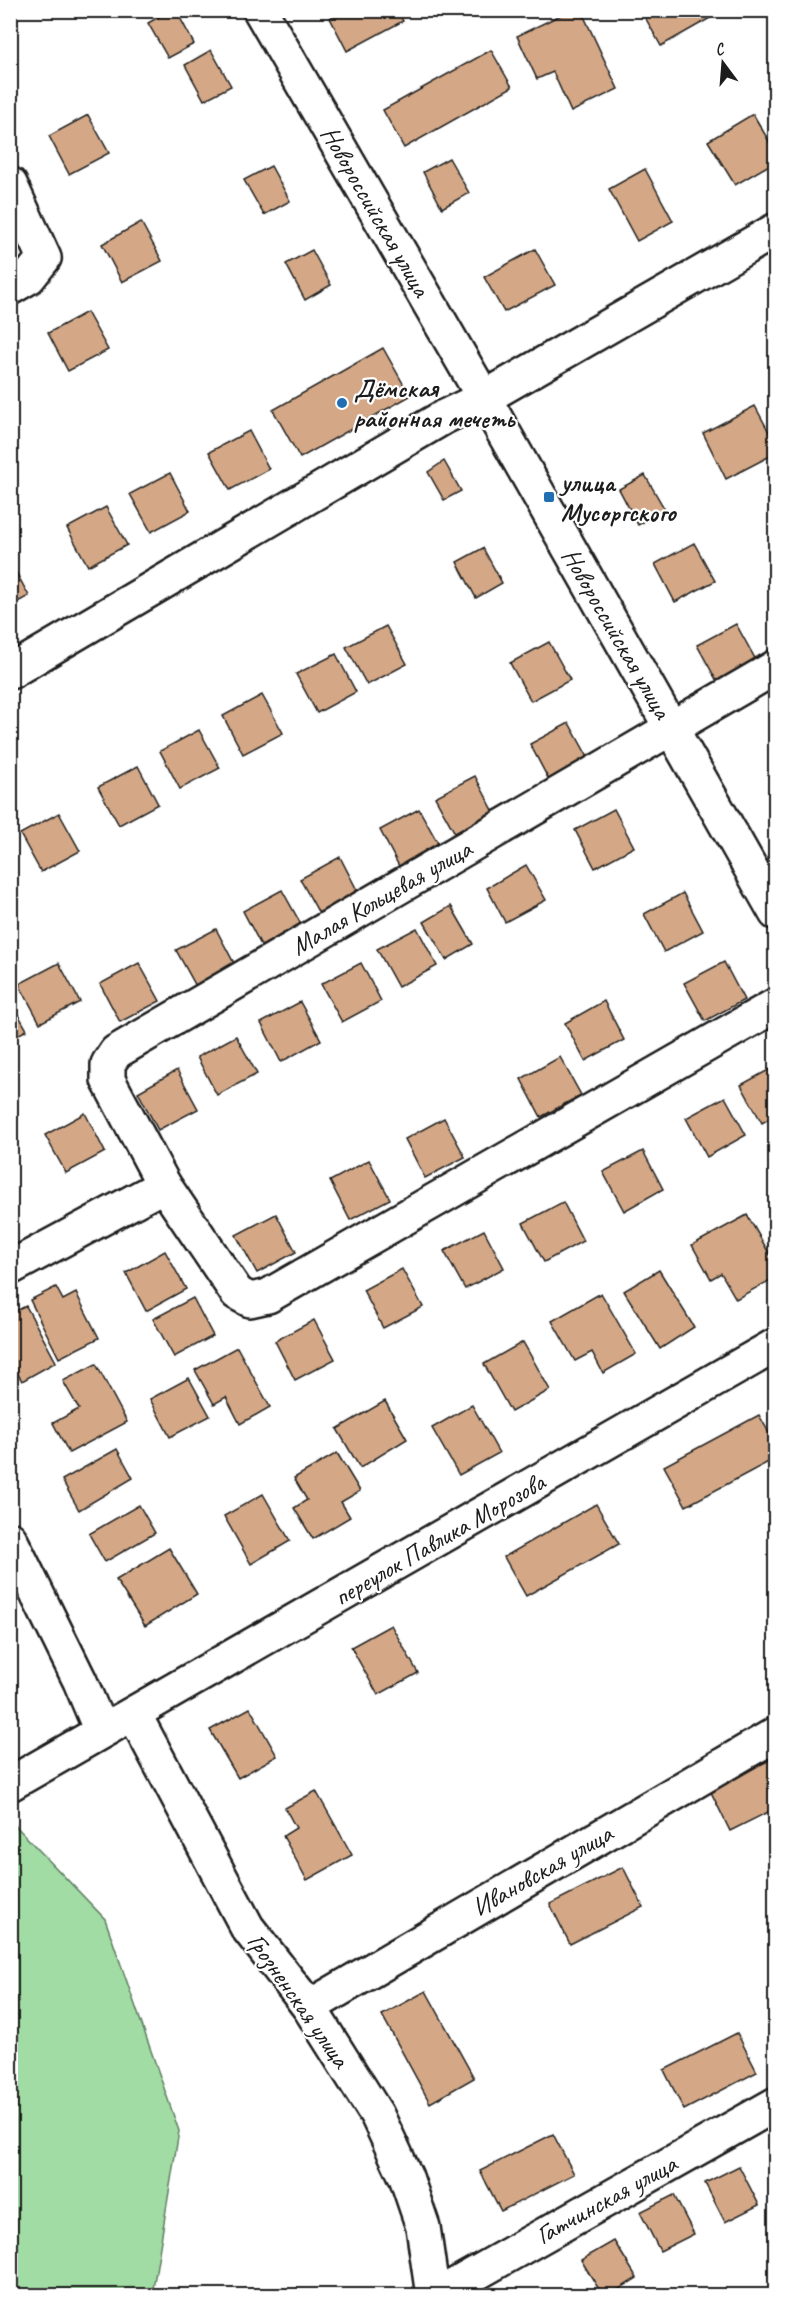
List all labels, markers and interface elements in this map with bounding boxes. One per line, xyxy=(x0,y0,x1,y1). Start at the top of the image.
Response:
north arrow xyxy=(693,33,753,93)
text: С xyxy=(713,38,728,60)
street label: Новороссийская улица xyxy=(313,120,439,304)
place label: Дёмская районная мечеть xyxy=(354,372,517,435)
marker: Дёмская районная мечеть xyxy=(335,396,349,410)
place label: улица Мусоргского xyxy=(559,466,677,529)
marker: улица Мусоргского xyxy=(542,490,556,504)
street label: Новороссийская улица xyxy=(554,542,680,726)
street label: Малая Кольцевая улица xyxy=(285,831,479,963)
street label: переулок Павлика Морозова xyxy=(328,1465,552,1613)
street label: Ивановская улица xyxy=(466,1816,620,1924)
street label: Грозненская улица xyxy=(240,1927,358,2075)
street label: Гатчинская улица xyxy=(530,2146,684,2252)

